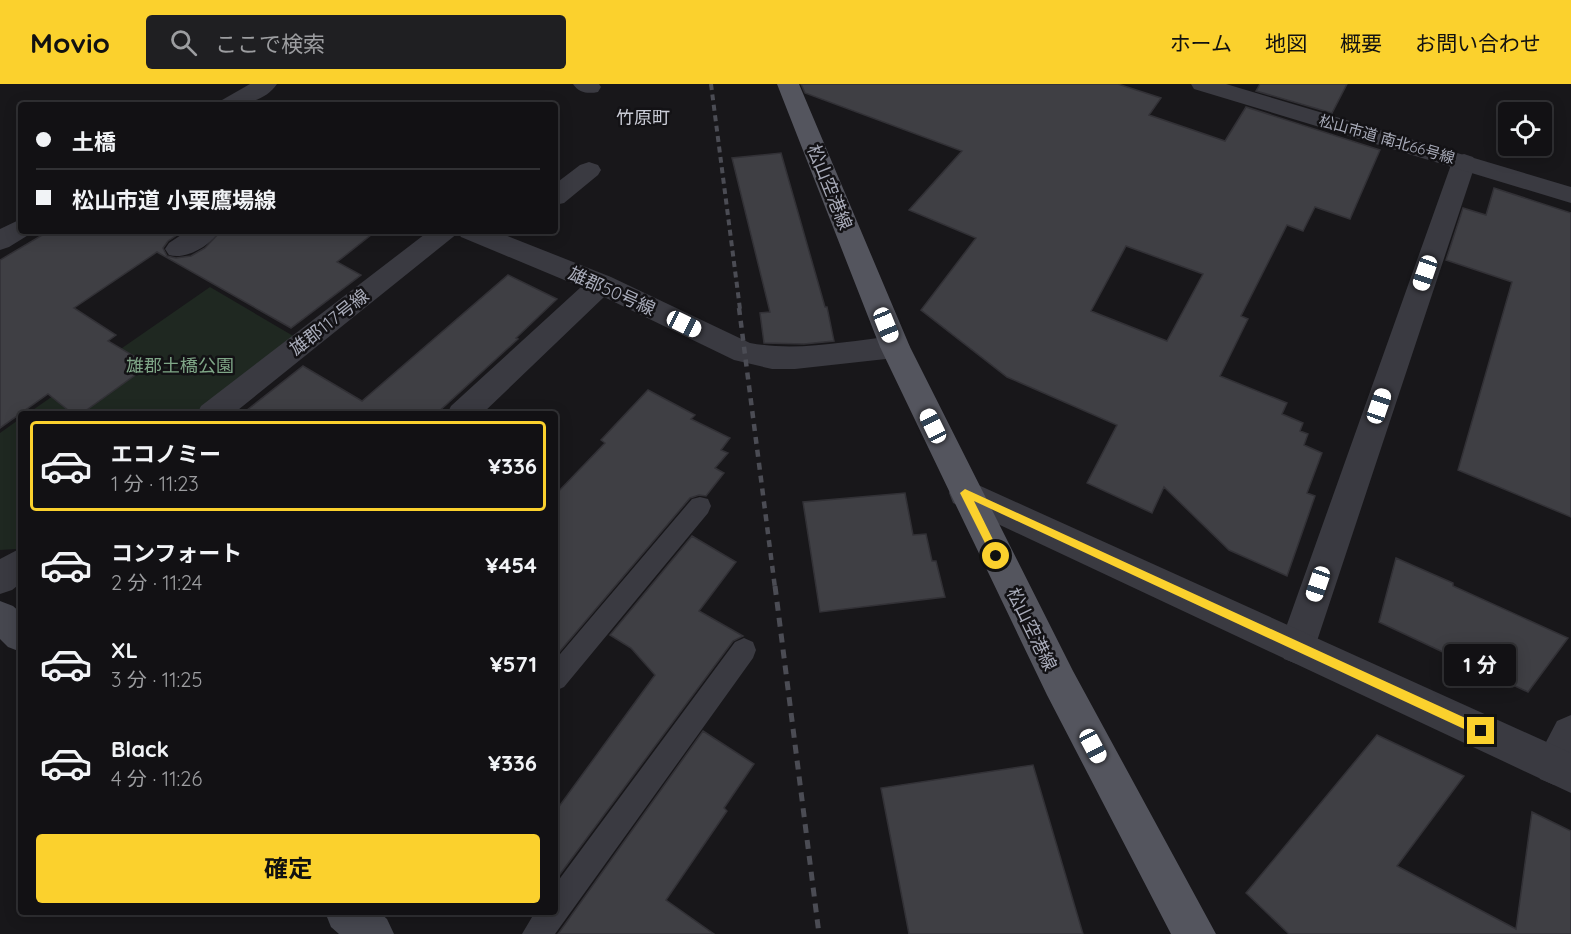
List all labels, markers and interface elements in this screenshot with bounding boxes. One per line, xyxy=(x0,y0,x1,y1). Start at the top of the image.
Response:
search box xyxy=(146,15,566,69)
text: Movio xyxy=(30,25,110,60)
icon: search xyxy=(167,26,200,59)
text: ここで検索 xyxy=(215,30,325,58)
text: ホーム xyxy=(1170,30,1232,56)
text: 地図 xyxy=(1265,30,1307,56)
text: 概要 xyxy=(1340,30,1382,56)
text: お問い合わせ xyxy=(1415,30,1541,56)
map controls xyxy=(1498,102,1552,156)
button: locate xyxy=(1498,102,1552,156)
district label: 竹原町 xyxy=(616,106,670,129)
street label: 松山市道 南北66号線 xyxy=(1317,111,1457,167)
text: 土橋 xyxy=(72,128,116,156)
street label: 松山空港線 xyxy=(802,141,858,233)
text: 松山市道 小栗鷹場線 xyxy=(72,186,276,214)
car xyxy=(1411,253,1439,293)
street label: 雄郡50号線 xyxy=(565,262,659,320)
street label: 雄郡117号線 xyxy=(285,284,373,360)
car xyxy=(871,305,901,345)
car xyxy=(664,308,704,340)
park label: 雄郡土橋公園 xyxy=(126,354,234,377)
car xyxy=(1365,386,1393,426)
car xyxy=(917,406,949,446)
icon: car xyxy=(39,439,93,493)
text: エコノミー xyxy=(111,440,221,468)
text: ¥336 xyxy=(488,452,537,480)
text: 1 分 · 11:23 xyxy=(111,471,199,496)
icon: car xyxy=(39,538,93,592)
text: コンフォート xyxy=(111,539,242,567)
route start xyxy=(982,542,1009,569)
text: ¥454 xyxy=(485,551,537,579)
car xyxy=(1304,564,1332,604)
text: 2 分 · 11:24 xyxy=(111,570,202,595)
street label: 松山空港線 xyxy=(1002,584,1062,674)
text: XL xyxy=(111,636,138,664)
icon: car xyxy=(39,637,93,691)
callout: 1 分 xyxy=(1445,644,1517,686)
text: ¥571 xyxy=(490,650,537,678)
text: 1 分 xyxy=(1463,652,1497,677)
text: 3 分 · 11:25 xyxy=(111,667,202,692)
route end xyxy=(1467,717,1494,744)
car xyxy=(1077,726,1109,766)
text: Black xyxy=(111,735,169,763)
icon: car xyxy=(39,736,93,790)
text: ¥336 xyxy=(488,749,537,777)
text: 4 分 · 11:26 xyxy=(111,766,202,791)
button: 確定 xyxy=(36,834,540,903)

